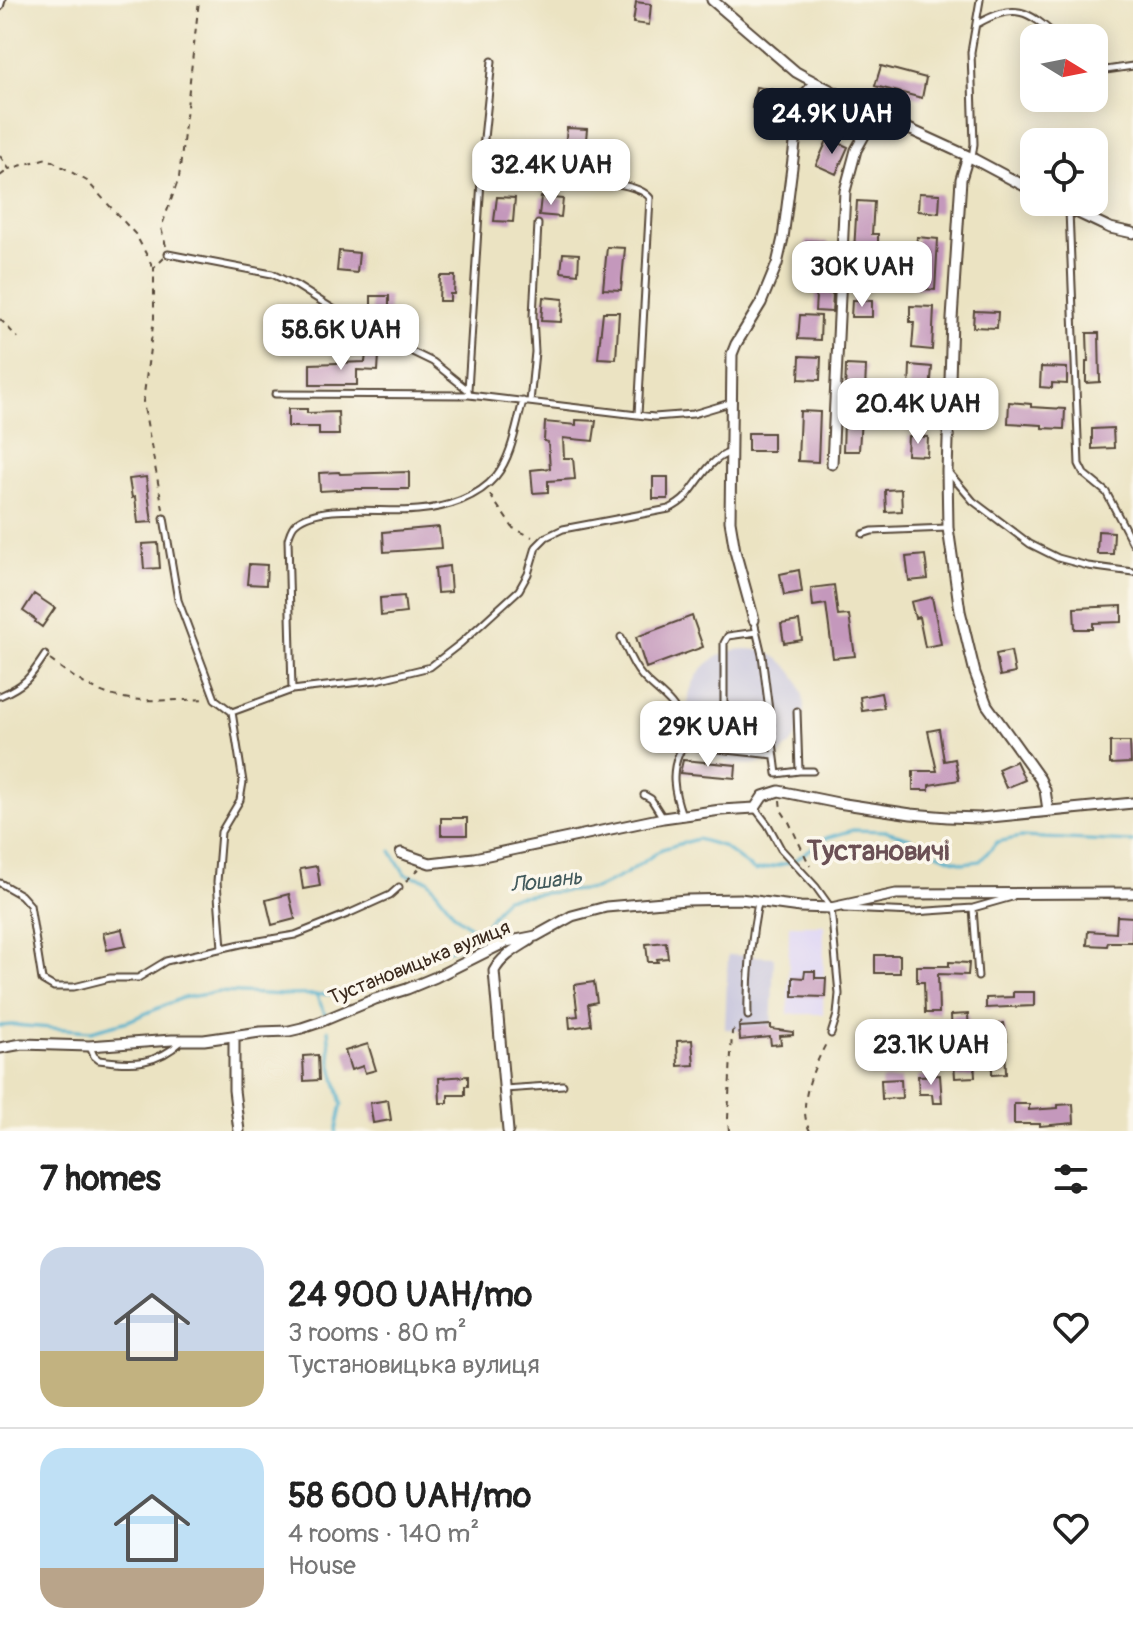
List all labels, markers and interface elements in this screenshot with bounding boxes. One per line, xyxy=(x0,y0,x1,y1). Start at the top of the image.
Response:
north arrow xyxy=(1020,24,1108,112)
map controls xyxy=(1020,24,1108,216)
pin: 24.9K UAH xyxy=(740,88,924,156)
text: 24.9K UAH xyxy=(772,98,892,130)
button: locate xyxy=(1020,128,1108,216)
pin: 32.4K UAH xyxy=(459,139,643,207)
text: 32.4K UAH xyxy=(490,149,612,181)
pin: 30K UAH xyxy=(788,241,936,309)
text: 30K UAH xyxy=(810,251,914,283)
pin: 58.6K UAH xyxy=(249,304,433,372)
text: 58.6K UAH xyxy=(281,314,401,346)
pin: 20.4K UAH xyxy=(826,378,1010,446)
text: 20.4K UAH xyxy=(856,388,980,420)
pin: 29K UAH xyxy=(634,701,782,769)
text: 29K UAH xyxy=(658,711,758,743)
district label: Тустановичі xyxy=(806,834,949,869)
water label: Лошань xyxy=(509,863,584,899)
street label: Тустановицька вулиця xyxy=(325,915,514,1010)
pin: 23.1K UAH xyxy=(839,1019,1023,1087)
text: 23.1K UAH xyxy=(873,1029,989,1061)
icon: filters xyxy=(1049,1157,1093,1201)
text: 7 homes xyxy=(40,1158,161,1201)
text: 24 900 UAH/mo xyxy=(288,1274,532,1317)
icon: home xyxy=(104,1279,200,1375)
icon: heart xyxy=(1049,1305,1093,1349)
text: 3 rooms · 80 m² xyxy=(288,1317,467,1349)
text: Тустановицька вулиця xyxy=(288,1349,540,1381)
text: 58 600 UAH/mo xyxy=(288,1475,531,1518)
icon: home xyxy=(104,1480,200,1576)
icon: heart xyxy=(1049,1506,1093,1550)
text: 4 rooms · 140 m² xyxy=(288,1518,479,1550)
text: House xyxy=(288,1550,356,1582)

